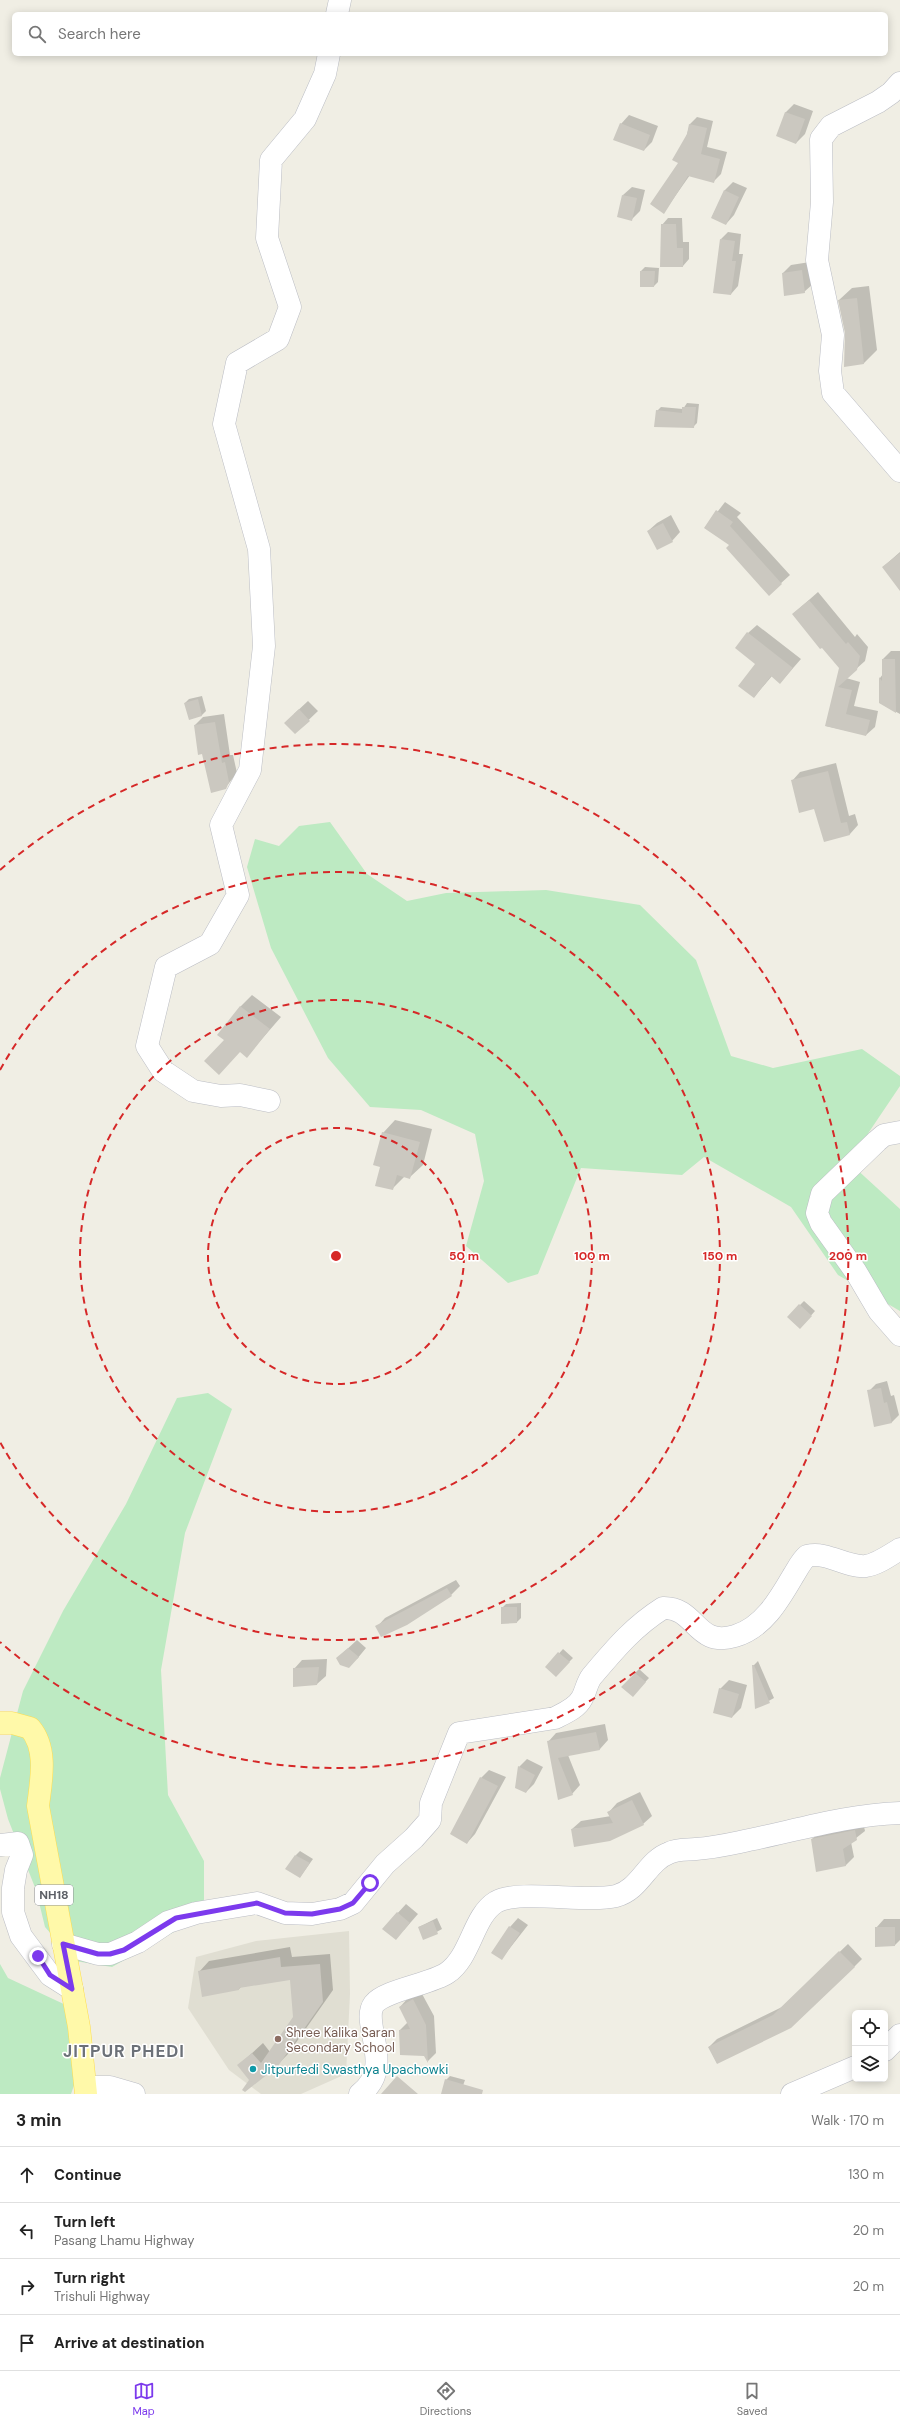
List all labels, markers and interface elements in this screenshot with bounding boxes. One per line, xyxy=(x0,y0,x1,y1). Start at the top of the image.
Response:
search box xyxy=(12,12,888,56)
icon: search xyxy=(26,23,48,45)
text: Search here xyxy=(58,24,141,44)
text: 50 m xyxy=(449,1248,479,1264)
text: 100 m xyxy=(574,1248,610,1264)
text: 150 m xyxy=(703,1248,737,1264)
text: 200 m xyxy=(829,1248,867,1264)
centre of rings xyxy=(329,1249,343,1263)
route start xyxy=(361,1874,379,1892)
road number: NH18 xyxy=(35,1885,73,1905)
route end xyxy=(29,1947,47,1965)
map controls xyxy=(852,2010,888,2082)
button: locate xyxy=(852,2010,888,2046)
place label: Shree Kalika Saran Secondary School xyxy=(286,2024,395,2056)
marker: Shree Kalika Saran Secondary School xyxy=(273,2034,283,2044)
district label: JITPUR PHEDI xyxy=(63,2040,185,2062)
button: layers xyxy=(852,2046,888,2082)
place label: Jitpurfedi Swasthya Upachowki xyxy=(261,2061,448,2078)
marker: Jitpurfedi Swasthya Upachowki xyxy=(248,2064,258,2074)
text: 3 min xyxy=(16,2109,61,2131)
text: Walk · 170 m xyxy=(811,2112,884,2129)
icon: ahead xyxy=(16,2164,38,2186)
text: Continue xyxy=(54,2165,122,2185)
text: 130 m xyxy=(848,2166,884,2183)
text: Turn left xyxy=(54,2212,115,2232)
icon: left xyxy=(16,2220,38,2242)
text: 20 m xyxy=(853,2222,884,2239)
text: Pasang Lhamu Highway xyxy=(54,2232,194,2249)
text: Turn right xyxy=(54,2268,125,2288)
icon: right xyxy=(16,2276,38,2298)
text: 20 m xyxy=(853,2278,884,2295)
text: Trishuli Highway xyxy=(54,2288,150,2305)
icon: arrive xyxy=(16,2332,38,2354)
text: Arrive at destination xyxy=(54,2333,205,2353)
tab: Map xyxy=(133,2380,155,2418)
tab: Directions xyxy=(420,2380,472,2418)
tab: Saved xyxy=(737,2380,767,2418)

